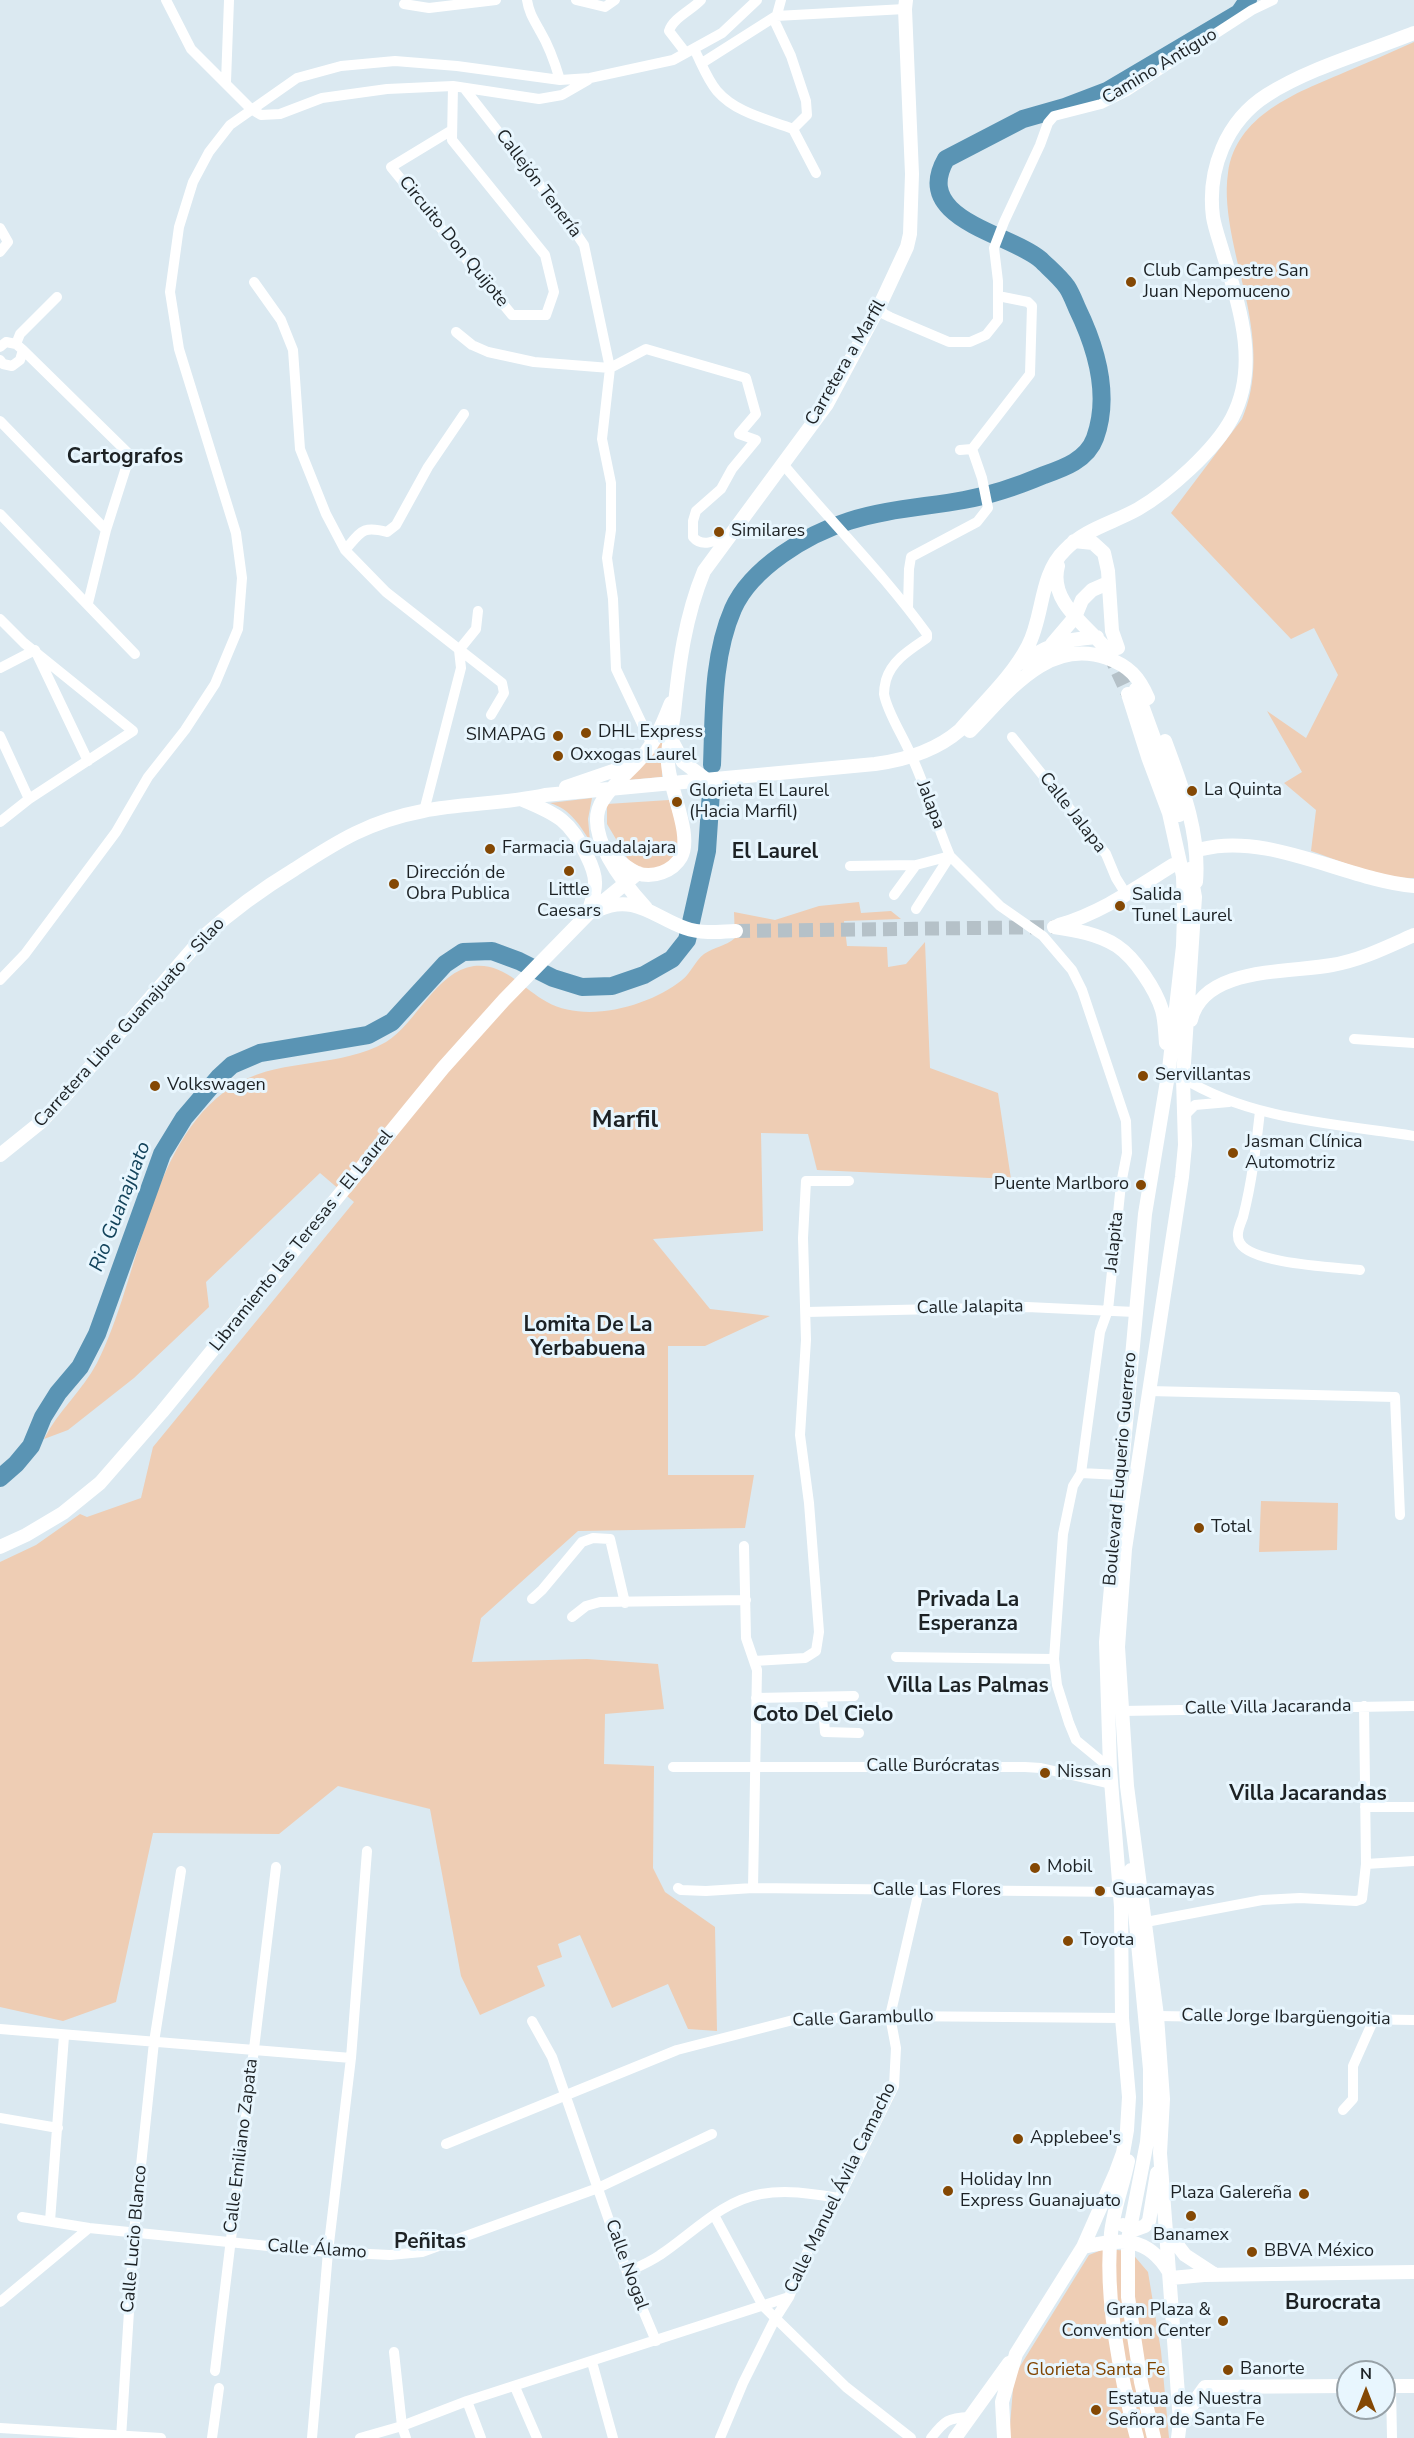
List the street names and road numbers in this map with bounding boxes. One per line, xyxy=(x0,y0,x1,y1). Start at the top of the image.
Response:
street label: Camino Antiguo xyxy=(1099,24,1221,110)
street label: Callejón Tenería xyxy=(490,126,586,242)
street label: Circuito Don Quijote xyxy=(394,172,512,312)
street label: Carretera a Marfil xyxy=(801,296,891,430)
street label: Calle Jalapa xyxy=(1034,768,1110,858)
street label: Jalapa xyxy=(911,778,949,832)
street label: Carretera Libre Guanajuato - Silao xyxy=(30,914,230,1132)
street label: Libramiento las Teresas - El Laurel xyxy=(206,1126,398,1356)
street label: Jalapita xyxy=(1101,1211,1129,1273)
street label: Calle Jalapita xyxy=(916,1296,1024,1320)
street label: Boulevard Euquerio Guerrero xyxy=(1100,1351,1142,1587)
street label: Calle Villa Jacaranda xyxy=(1184,1696,1352,1720)
street label: Calle Burócratas xyxy=(866,1756,1000,1778)
street label: Calle Las Flores xyxy=(873,1880,1001,1902)
street label: Calle Jorge Ibargüengoitia xyxy=(1181,2005,1391,2031)
street label: Calle Garambullo xyxy=(792,2006,934,2032)
street label: Calle Emiliano Zapata xyxy=(221,2057,263,2235)
street label: Calle Manuel Ávila Camacho xyxy=(781,2079,901,2297)
street label: Calle Lucio Blanco xyxy=(118,2164,152,2314)
street label: Calle Nogal xyxy=(600,2217,652,2313)
street label: Calle Álamo xyxy=(267,2236,367,2264)

